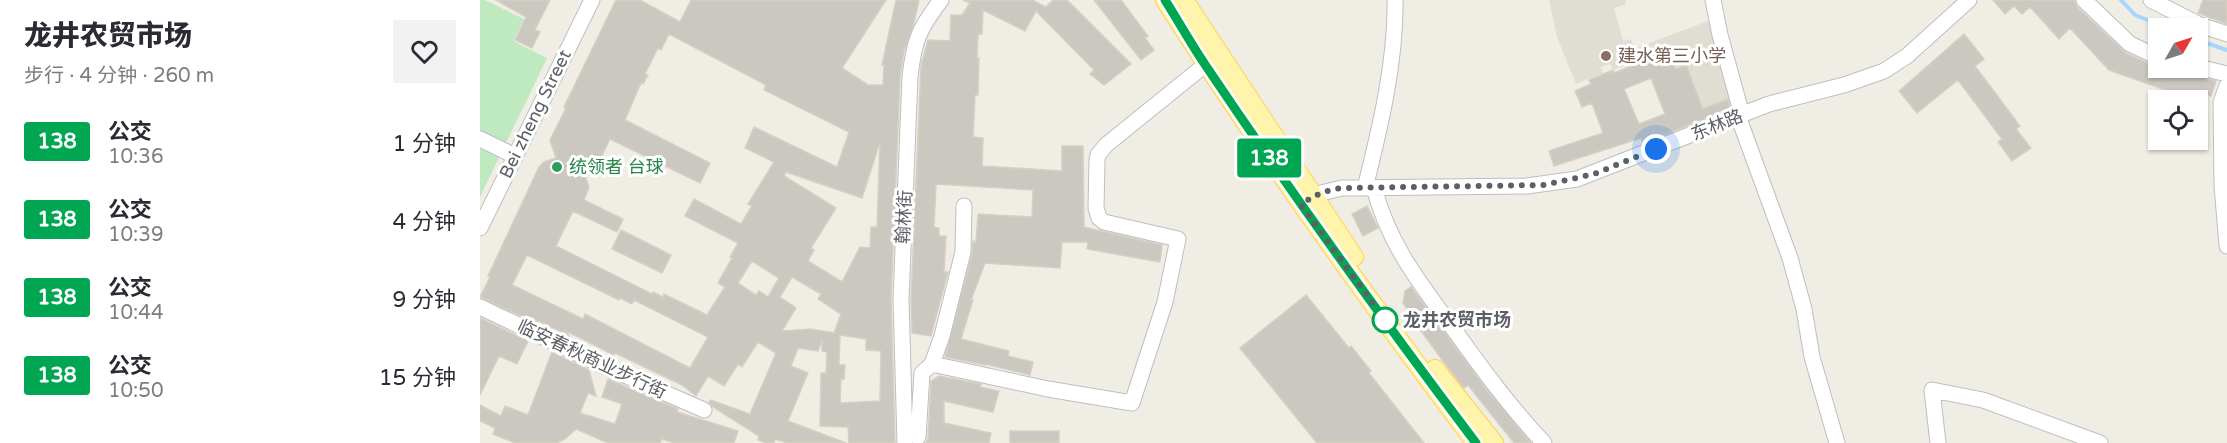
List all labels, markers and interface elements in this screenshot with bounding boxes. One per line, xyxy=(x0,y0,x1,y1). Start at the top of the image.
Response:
north arrow xyxy=(2148,18,2208,78)
map controls xyxy=(2148,18,2208,150)
text: 龙井农贸市场 xyxy=(24,19,192,53)
button: heart xyxy=(393,20,456,83)
place label: 建水第三小学 xyxy=(1618,45,1726,67)
street label: Bei zheng Street xyxy=(494,46,576,182)
marker: 建水第三小学 xyxy=(1599,49,1613,63)
text: 步行 · 4 分钟 · 260 m xyxy=(24,64,214,88)
button: locate xyxy=(2148,90,2208,150)
street label: 东林路 xyxy=(1688,105,1746,145)
text: 公交 xyxy=(108,119,152,145)
text: 138 xyxy=(37,129,77,154)
text: 1 分钟 xyxy=(392,131,456,157)
your location xyxy=(1641,134,1671,164)
line badge: 138 xyxy=(1234,138,1304,178)
text: 10:36 xyxy=(108,145,163,169)
text: 138 xyxy=(1249,146,1289,171)
place label: 统领者 台球 xyxy=(569,156,664,178)
marker: 统领者 台球 xyxy=(550,160,564,174)
street label: 翰林街 xyxy=(892,189,916,245)
text: 公交 xyxy=(108,197,152,223)
text: 138 xyxy=(37,207,77,232)
text: 4 分钟 xyxy=(392,209,456,235)
text: 10:39 xyxy=(108,223,163,247)
text: 公交 xyxy=(108,275,152,301)
text: 138 xyxy=(37,285,77,310)
text: 9 分钟 xyxy=(392,287,456,313)
text: 10:44 xyxy=(108,301,163,325)
marker: 龙井农贸市场 xyxy=(1372,307,1398,333)
place label: 龙井农贸市场 xyxy=(1403,309,1511,331)
street label: 临安春秋商业步行街 xyxy=(514,315,670,403)
text: 公交 xyxy=(108,353,152,379)
text: 138 xyxy=(37,363,77,388)
text: 15 分钟 xyxy=(379,365,456,391)
text: 10:50 xyxy=(108,379,163,403)

